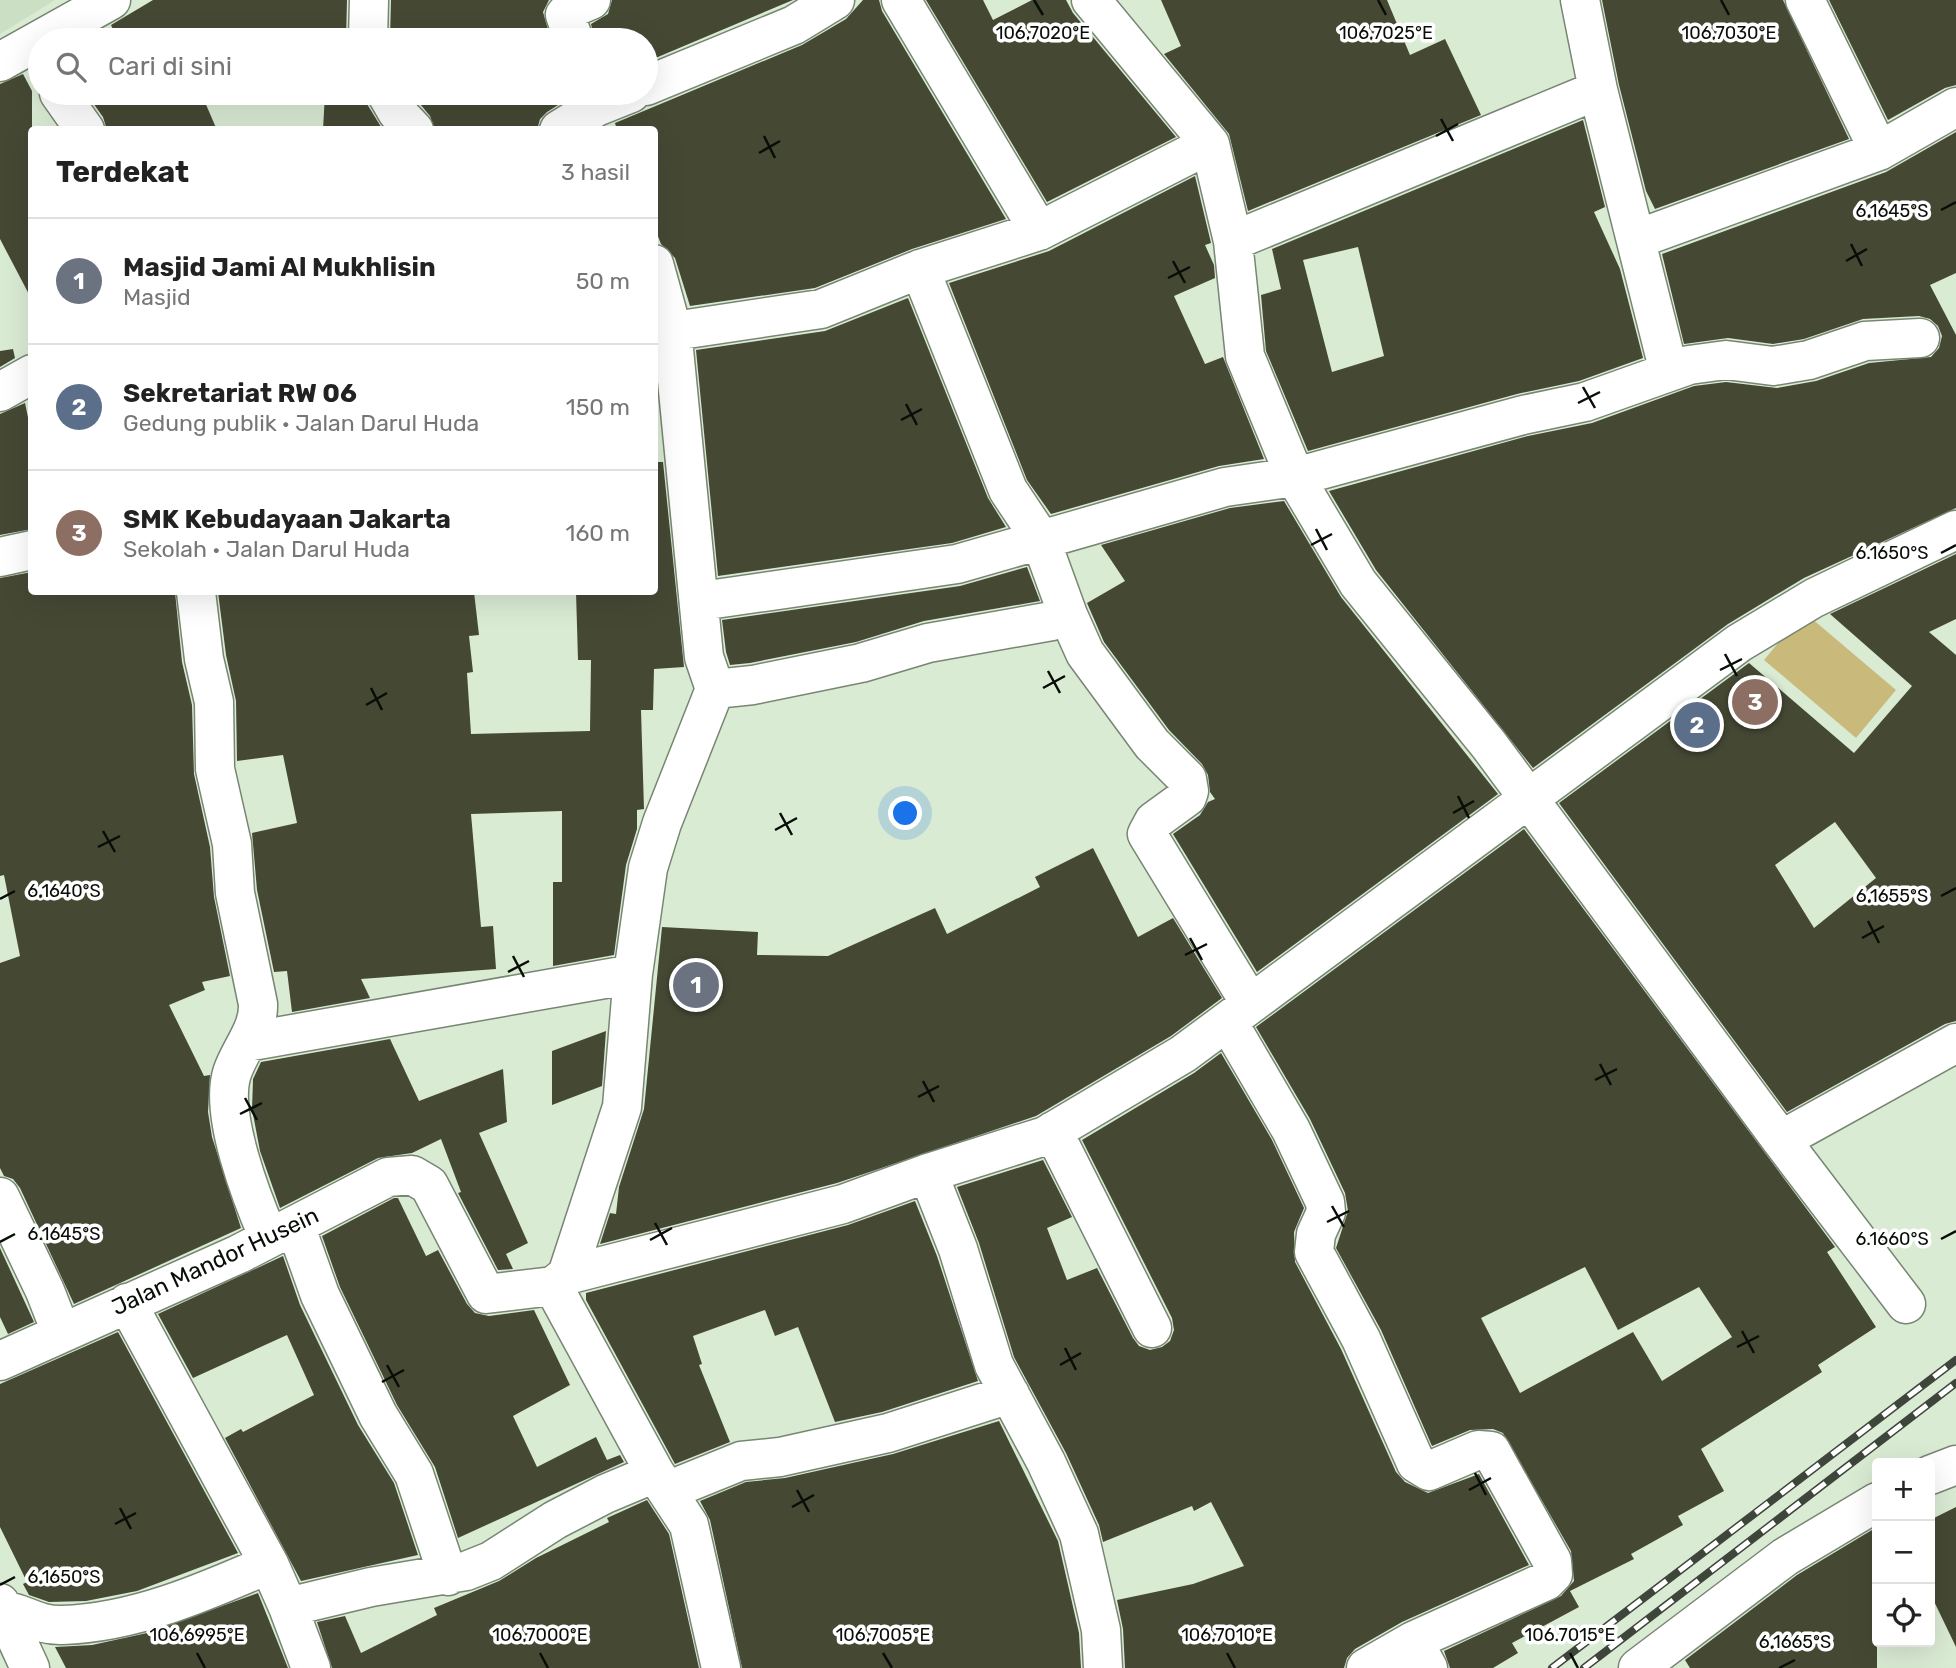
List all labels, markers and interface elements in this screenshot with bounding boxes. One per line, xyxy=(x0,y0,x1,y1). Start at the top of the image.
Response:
text: 106.7020°E xyxy=(996,22,1090,44)
text: 106.7025°E xyxy=(1339,22,1433,44)
text: 106.7030°E xyxy=(1682,22,1776,44)
search box xyxy=(28,28,658,105)
icon: search xyxy=(52,48,90,86)
text: Cari di sini xyxy=(108,51,232,82)
text: Terdekat xyxy=(56,154,189,190)
text: 3 hasil xyxy=(561,158,630,186)
text: 6.1645°S xyxy=(1856,200,1928,222)
text: Masjid Jami Al Mukhlisin xyxy=(123,252,436,283)
text: 1 xyxy=(73,267,85,295)
text: 50 m xyxy=(576,267,630,295)
text: Masjid xyxy=(123,283,191,311)
text: Sekretariat RW 06 xyxy=(123,378,357,409)
text: 2 xyxy=(72,393,86,421)
text: 150 m xyxy=(566,393,630,421)
text: Gedung publik · Jalan Darul Huda xyxy=(123,409,479,437)
text: SMK Kebudayaan Jakarta xyxy=(123,504,451,535)
text: 3 xyxy=(71,519,87,547)
text: 160 m xyxy=(566,519,630,547)
text: Sekolah · Jalan Darul Huda xyxy=(123,535,410,563)
text: 6.1650°S xyxy=(1855,542,1929,564)
pin: 3 xyxy=(1732,676,1778,728)
pin: 2 xyxy=(1674,699,1720,751)
your location xyxy=(888,796,922,830)
text: 6.1640°S xyxy=(27,880,101,902)
text: 6.1655°S xyxy=(1856,885,1928,907)
pin: 1 xyxy=(673,959,719,1011)
street label: Jalan Mandor Husein xyxy=(107,1201,323,1321)
text: 6.1645°S xyxy=(28,1223,100,1245)
text: 6.1660°S xyxy=(1855,1228,1929,1250)
map controls xyxy=(1872,1458,1935,1647)
button: + xyxy=(1872,1458,1935,1521)
button: − xyxy=(1872,1521,1935,1584)
text: 6.1650°S xyxy=(27,1566,101,1588)
button: locate xyxy=(1872,1584,1935,1647)
text: 106.6995°E xyxy=(149,1624,245,1646)
text: 106.7000°E xyxy=(492,1624,588,1646)
text: 106.7005°E xyxy=(836,1624,930,1646)
text: 106.7010°E xyxy=(1181,1624,1273,1646)
text: 106.7015°E xyxy=(1525,1624,1615,1646)
text: 6.1665°S xyxy=(1759,1631,1831,1653)

